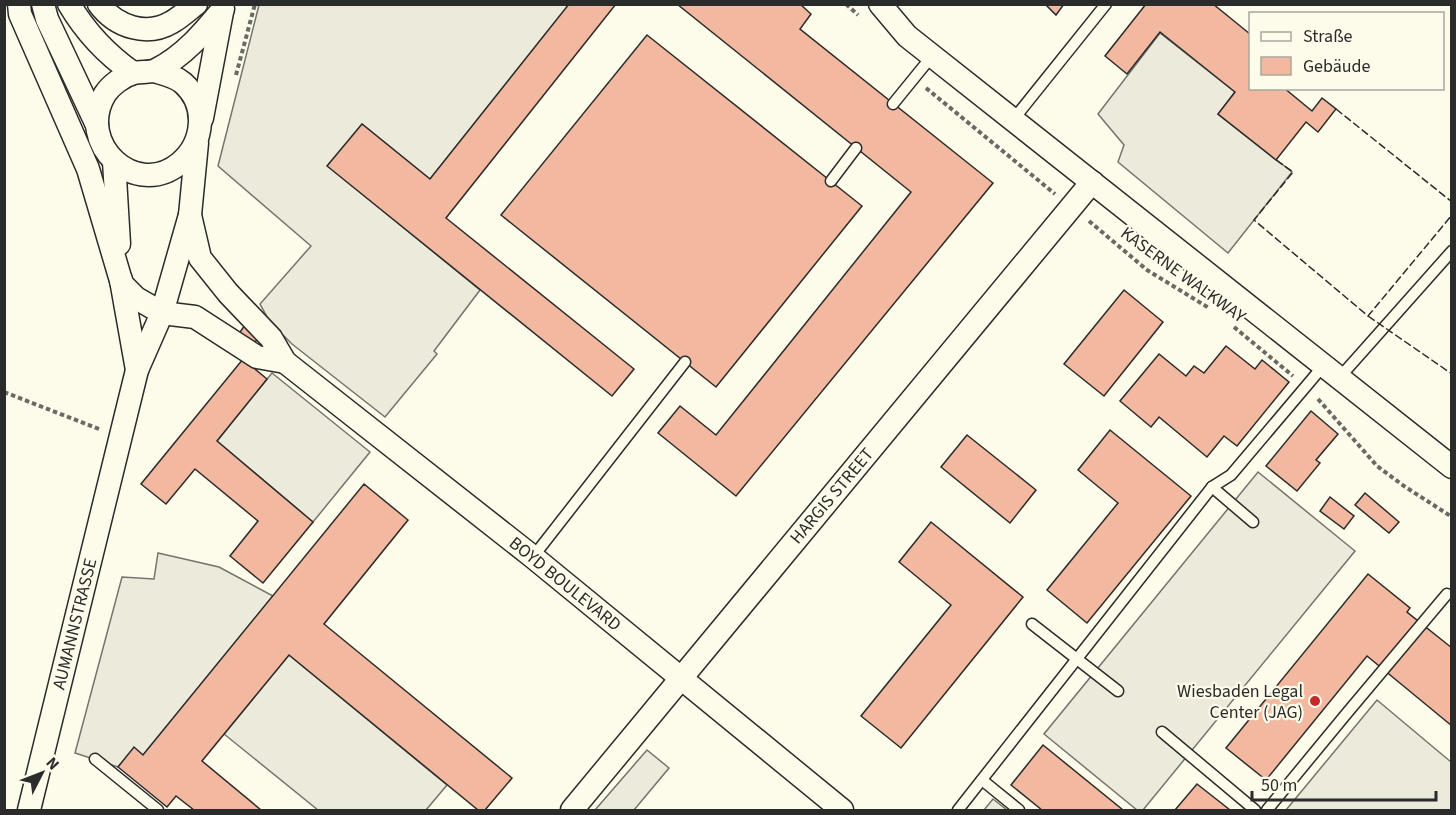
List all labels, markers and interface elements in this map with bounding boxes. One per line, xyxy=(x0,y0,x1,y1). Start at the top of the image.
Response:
legend xyxy=(1249,12,1444,90)
text: Straße xyxy=(1303,24,1353,49)
text: Gebäude xyxy=(1303,54,1371,79)
street label: KASERNE WALKWAY xyxy=(1115,221,1251,329)
street label: HARGIS STREET xyxy=(784,442,880,549)
street label: BOYD BOULEVARD xyxy=(504,531,626,637)
street label: AUMANNSTRASSE xyxy=(47,556,103,692)
place label: Wiesbaden Legal Center (JAG) xyxy=(1177,679,1303,725)
marker: Wiesbaden Legal Center (JAG) xyxy=(1308,694,1322,708)
north arrow xyxy=(12,743,72,803)
text: N xyxy=(41,752,64,775)
scale bar xyxy=(1252,764,1436,802)
text: 50 m xyxy=(1261,773,1297,798)

